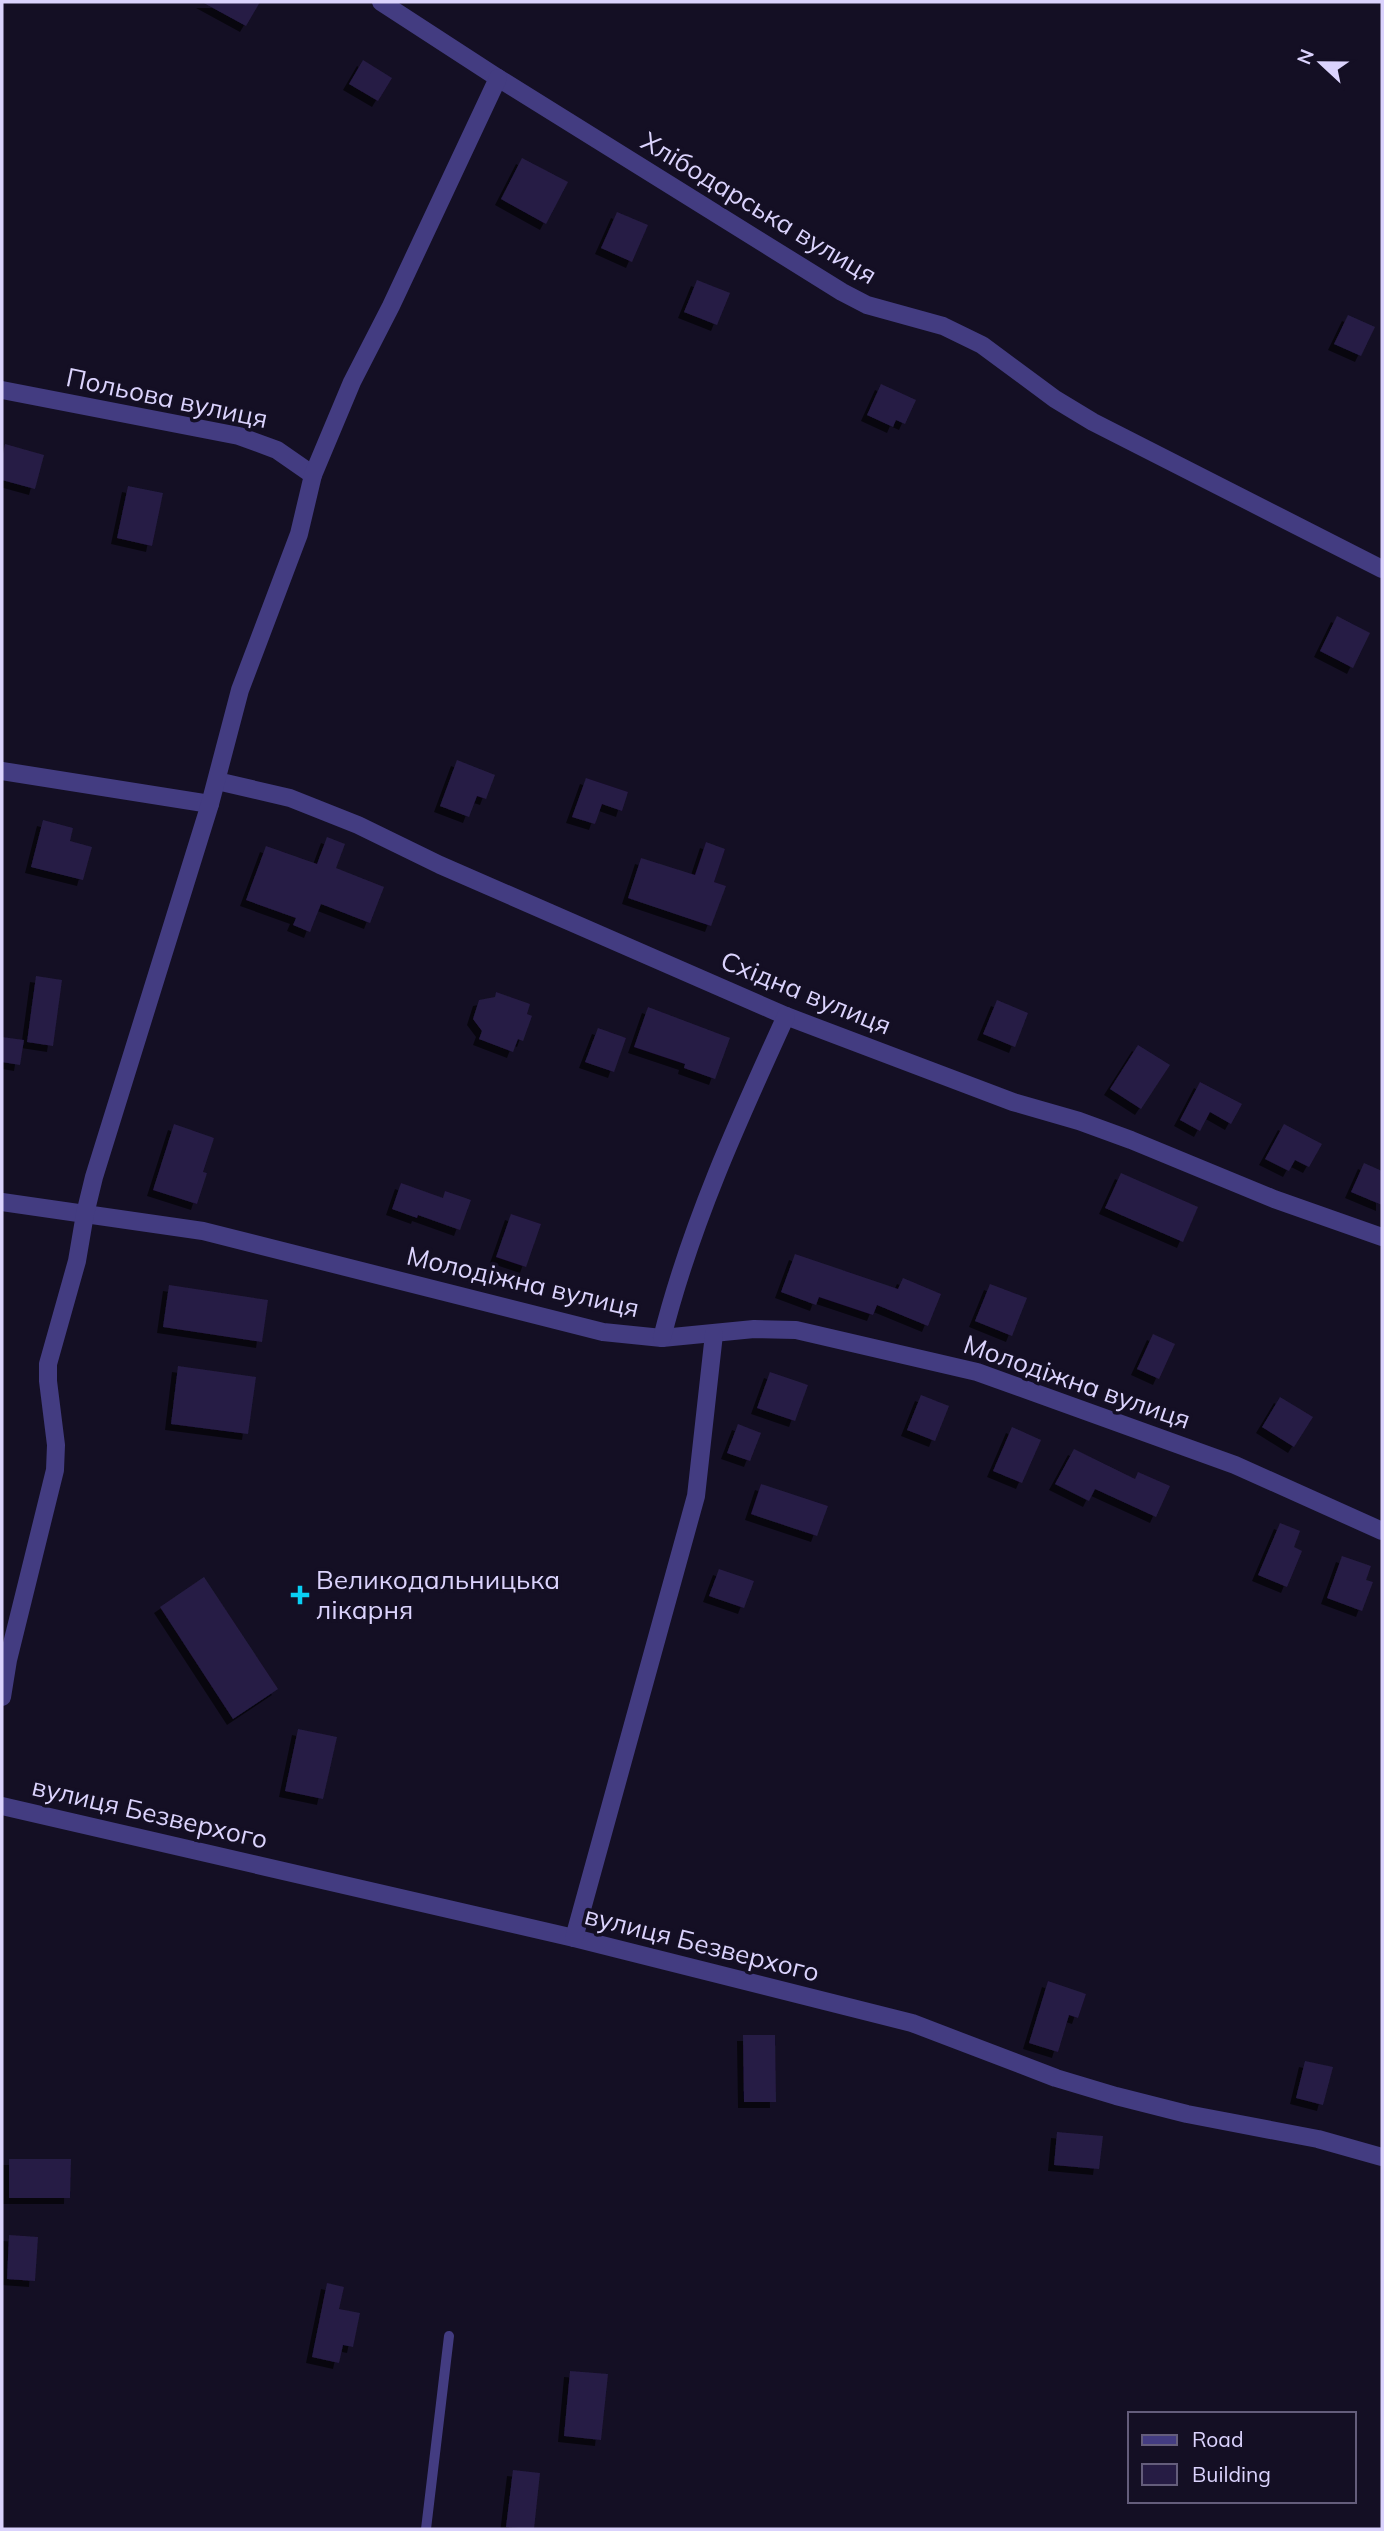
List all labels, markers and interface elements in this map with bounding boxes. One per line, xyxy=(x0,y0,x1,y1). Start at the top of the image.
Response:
north arrow xyxy=(1286,28,1356,98)
text: N xyxy=(1291,45,1319,68)
street label: Хлібодарська вулиця xyxy=(635,124,883,291)
street label: Польова вулиця xyxy=(63,360,271,435)
street label: Східна вулиця xyxy=(716,943,896,1042)
street label: Молодіжна вулиця xyxy=(404,1239,643,1324)
street label: Молодіжна вулиця xyxy=(959,1327,1195,1436)
place label: Великодальницька лікарня xyxy=(316,1563,560,1626)
marker: Великодальницька лікарня xyxy=(290,1585,310,1605)
street label: вулиця Безверхого xyxy=(29,1769,271,1856)
street label: вулиця Безверхого xyxy=(581,1898,823,1989)
legend xyxy=(1128,2412,1356,2503)
text: Road xyxy=(1192,2426,1243,2452)
text: Building xyxy=(1192,2461,1271,2487)

